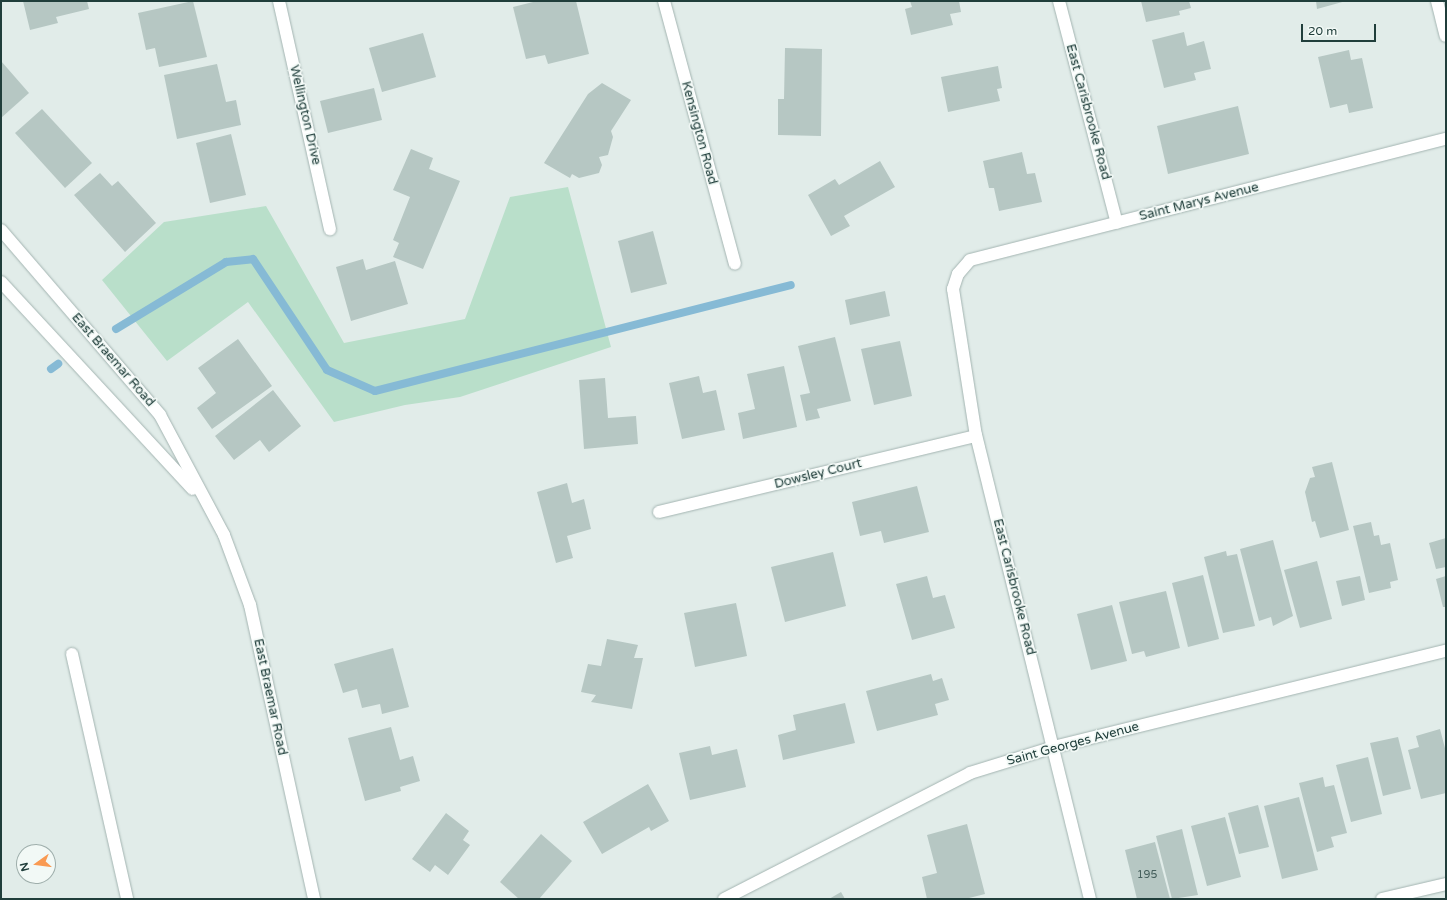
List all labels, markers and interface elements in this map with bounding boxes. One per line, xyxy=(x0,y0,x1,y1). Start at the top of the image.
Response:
scale bar xyxy=(1303,16,1378,42)
text: 20 m xyxy=(1308,24,1337,38)
street label: East Carisbrooke Road xyxy=(1062,42,1114,182)
street label: Wellington Drive xyxy=(286,64,324,166)
street label: Kensington Road xyxy=(678,80,720,186)
street label: Saint Marys Avenue xyxy=(1138,180,1260,224)
street label: East Braemar Road xyxy=(68,310,158,410)
street label: Dowsley Court xyxy=(773,456,863,492)
street label: East Carisbrooke Road xyxy=(989,517,1039,657)
street label: East Braemar Road xyxy=(250,637,290,757)
street label: Saint Georges Avenue xyxy=(1005,719,1141,769)
north arrow xyxy=(16,844,56,884)
text: N xyxy=(17,861,32,873)
house number: 195 xyxy=(1137,868,1157,882)

